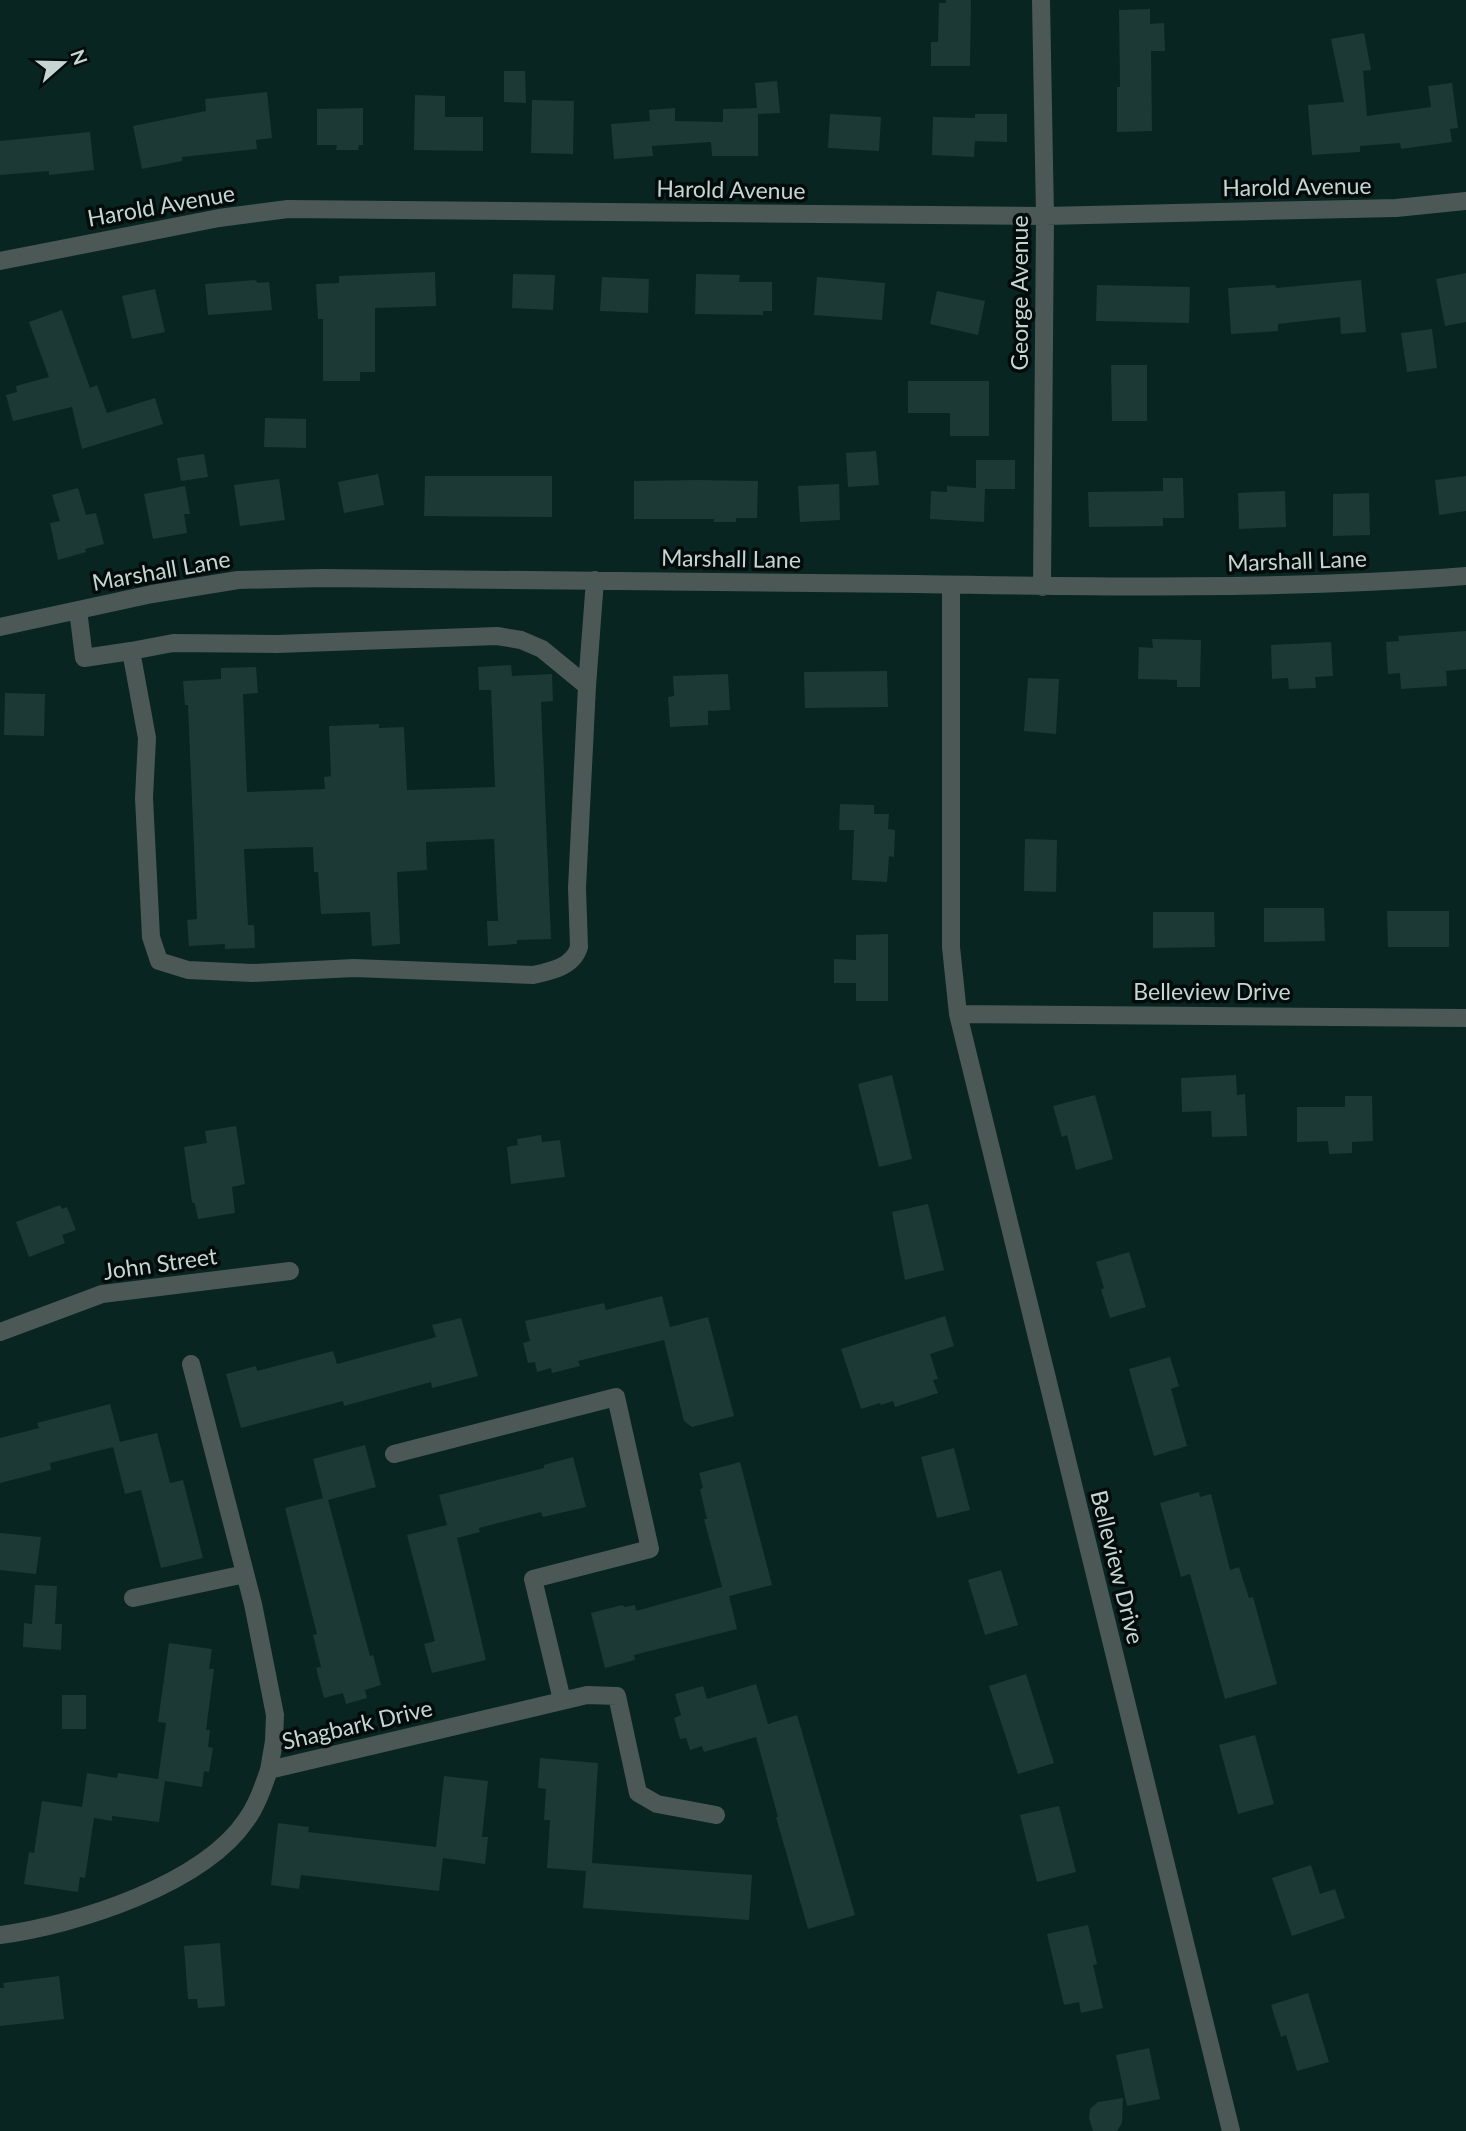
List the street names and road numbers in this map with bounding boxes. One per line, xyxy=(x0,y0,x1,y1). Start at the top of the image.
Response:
street label: Harold Avenue xyxy=(1222,171,1372,201)
street label: Harold Avenue xyxy=(656,174,806,204)
street label: Harold Avenue xyxy=(85,178,237,232)
street label: George Avenue xyxy=(1005,215,1033,371)
street label: Marshall Lane xyxy=(661,543,801,573)
street label: Marshall Lane xyxy=(90,544,232,596)
street label: Marshall Lane xyxy=(1227,544,1367,576)
street label: Belleview Drive xyxy=(1133,977,1291,1005)
street label: John Street xyxy=(101,1241,219,1285)
street label: Belleview Drive xyxy=(1085,1487,1151,1647)
street label: Shagbark Drive xyxy=(279,1693,435,1755)

